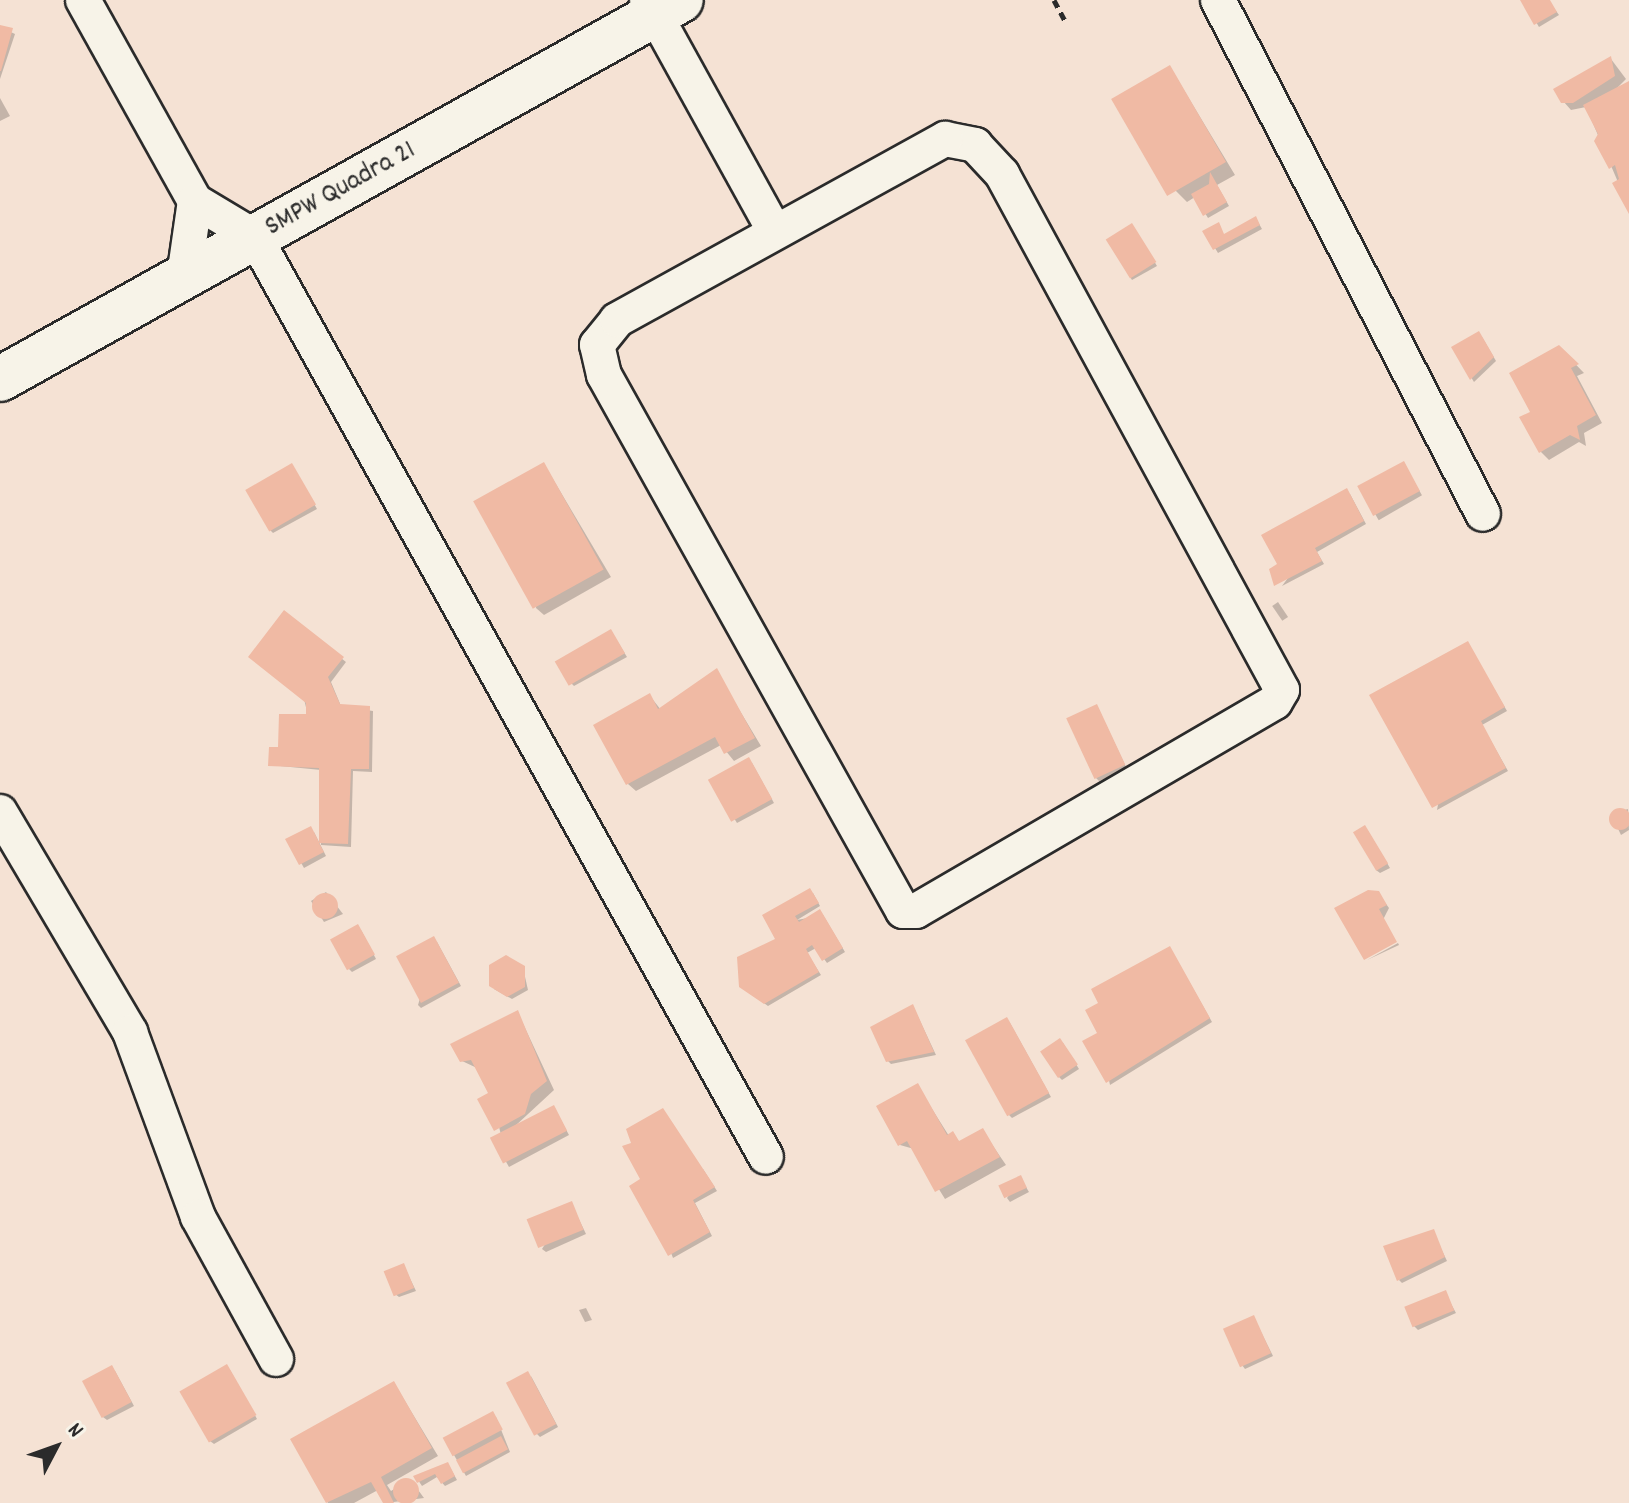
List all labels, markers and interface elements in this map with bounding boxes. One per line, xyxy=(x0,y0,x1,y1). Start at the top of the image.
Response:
street label: SMPW Quadra 21 xyxy=(260,135,422,245)
north arrow xyxy=(16,1407,96,1487)
text: N xyxy=(59,1417,90,1445)

